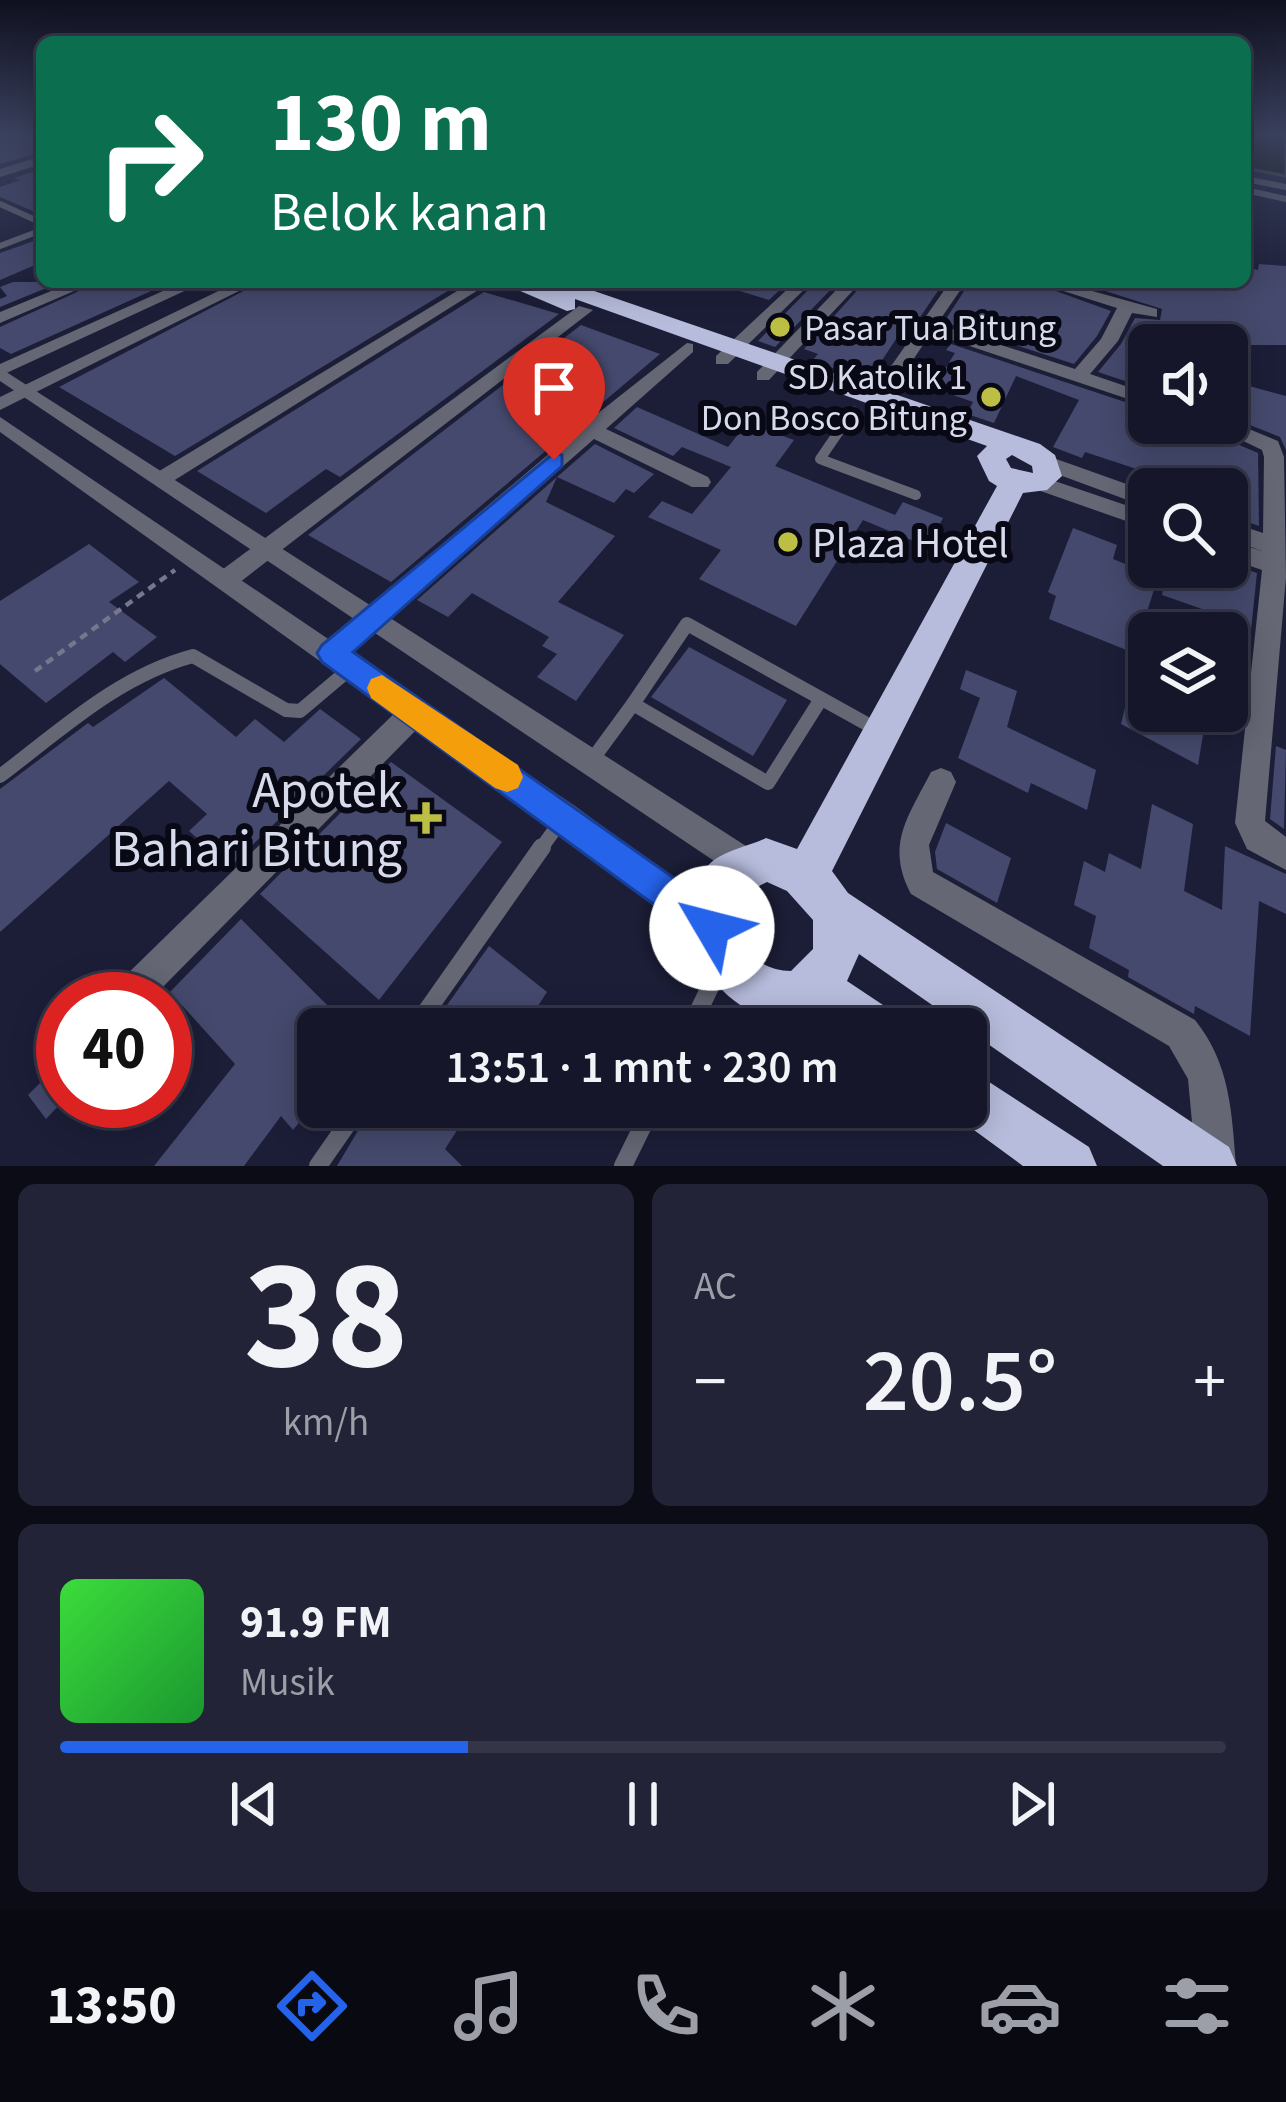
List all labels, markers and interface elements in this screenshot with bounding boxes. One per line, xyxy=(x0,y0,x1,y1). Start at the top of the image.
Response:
text: 130 m xyxy=(270,64,492,184)
icon: right xyxy=(72,84,228,240)
text: Belok kanan xyxy=(270,175,549,252)
place label: Pasar Tua Bitung xyxy=(804,303,1056,354)
marker: Pasar Tua Bitung xyxy=(767,314,793,340)
map controls xyxy=(1128,324,1248,732)
button: sound xyxy=(1128,324,1248,444)
pin xyxy=(503,337,605,460)
place label: SD Katolik 1 Don Bosco Bitung xyxy=(701,352,967,444)
icon: arrive xyxy=(521,355,587,421)
marker: SD Katolik 1 Don Bosco Bitung xyxy=(978,384,1004,410)
button: search xyxy=(1128,468,1248,588)
place label: Plaza Hotel xyxy=(812,514,1009,574)
marker: Plaza Hotel xyxy=(775,529,801,555)
button: layers xyxy=(1128,612,1248,732)
place label: Apotek Bahari Bitung xyxy=(111,755,402,886)
marker: Apotek Bahari Bitung xyxy=(413,805,439,831)
position arrow xyxy=(649,865,775,991)
speed limit sign: 40 xyxy=(36,972,192,1128)
text: 13:51 · 1 mnt · 230 m xyxy=(445,1036,839,1100)
text: 38 xyxy=(244,1206,408,1428)
text: AC xyxy=(694,1259,737,1315)
text: 20.5° xyxy=(863,1318,1057,1446)
text: − xyxy=(694,1335,727,1429)
text: + xyxy=(1193,1335,1226,1429)
text: km/h xyxy=(283,1395,369,1451)
text: 91.9 FM xyxy=(240,1591,392,1655)
text: Musik xyxy=(240,1655,335,1711)
icon: previous xyxy=(221,1771,287,1837)
icon: pause xyxy=(610,1771,676,1837)
icon: next xyxy=(999,1771,1065,1837)
icon: directions xyxy=(270,1964,354,2048)
icon: music xyxy=(447,1964,531,2048)
icon: phone xyxy=(624,1964,708,2048)
icon: climate xyxy=(801,1964,885,2048)
icon: car xyxy=(978,1964,1062,2048)
icon: filters xyxy=(1155,1964,1239,2048)
text: 13:50 xyxy=(47,1968,177,2045)

